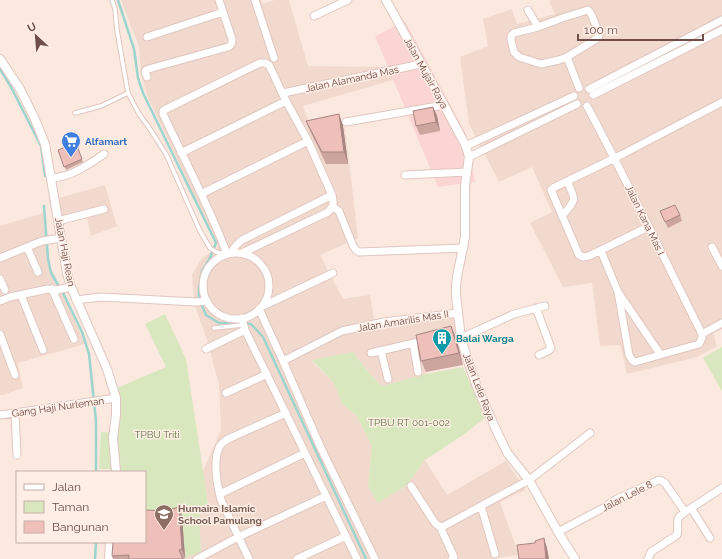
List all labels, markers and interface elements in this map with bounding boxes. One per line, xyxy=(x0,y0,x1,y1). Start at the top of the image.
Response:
north arrow xyxy=(16,16,56,56)
scale bar xyxy=(578,16,703,42)
text: U xyxy=(25,20,38,35)
text: 100 m xyxy=(584,23,618,37)
street label: Jalan Mujair Raya xyxy=(402,36,450,110)
street label: Jalan Alamanda Mas xyxy=(304,64,400,94)
supermarket icon: Alfamart xyxy=(60,130,82,158)
place label: Alfamart xyxy=(85,136,127,147)
street label: Jalan Kana Mas I xyxy=(623,183,667,257)
street label: Jalan Haji Rean xyxy=(53,217,77,288)
street label: Jalan Amarilis Mas II xyxy=(357,308,449,334)
building icon: Balai Warga xyxy=(431,327,453,355)
place label: Balai Warga xyxy=(456,333,514,344)
street label: Jalan Lele Raya xyxy=(461,351,497,423)
street label: Gang Haji Nurleman xyxy=(11,395,105,419)
park label: TPBU RT 001-002 xyxy=(368,417,450,428)
park label: TPBU Triti xyxy=(134,429,180,440)
legend xyxy=(16,471,146,543)
street label: Jalan Lele 8 xyxy=(600,478,654,513)
text: Jalan xyxy=(52,480,81,494)
text: Taman xyxy=(52,500,89,514)
school or university icon: Humaira Islamic School Pamulang xyxy=(153,503,175,531)
place label: Humaira Islamic School Pamulang xyxy=(178,503,262,526)
text: Bangunan xyxy=(52,520,109,534)

